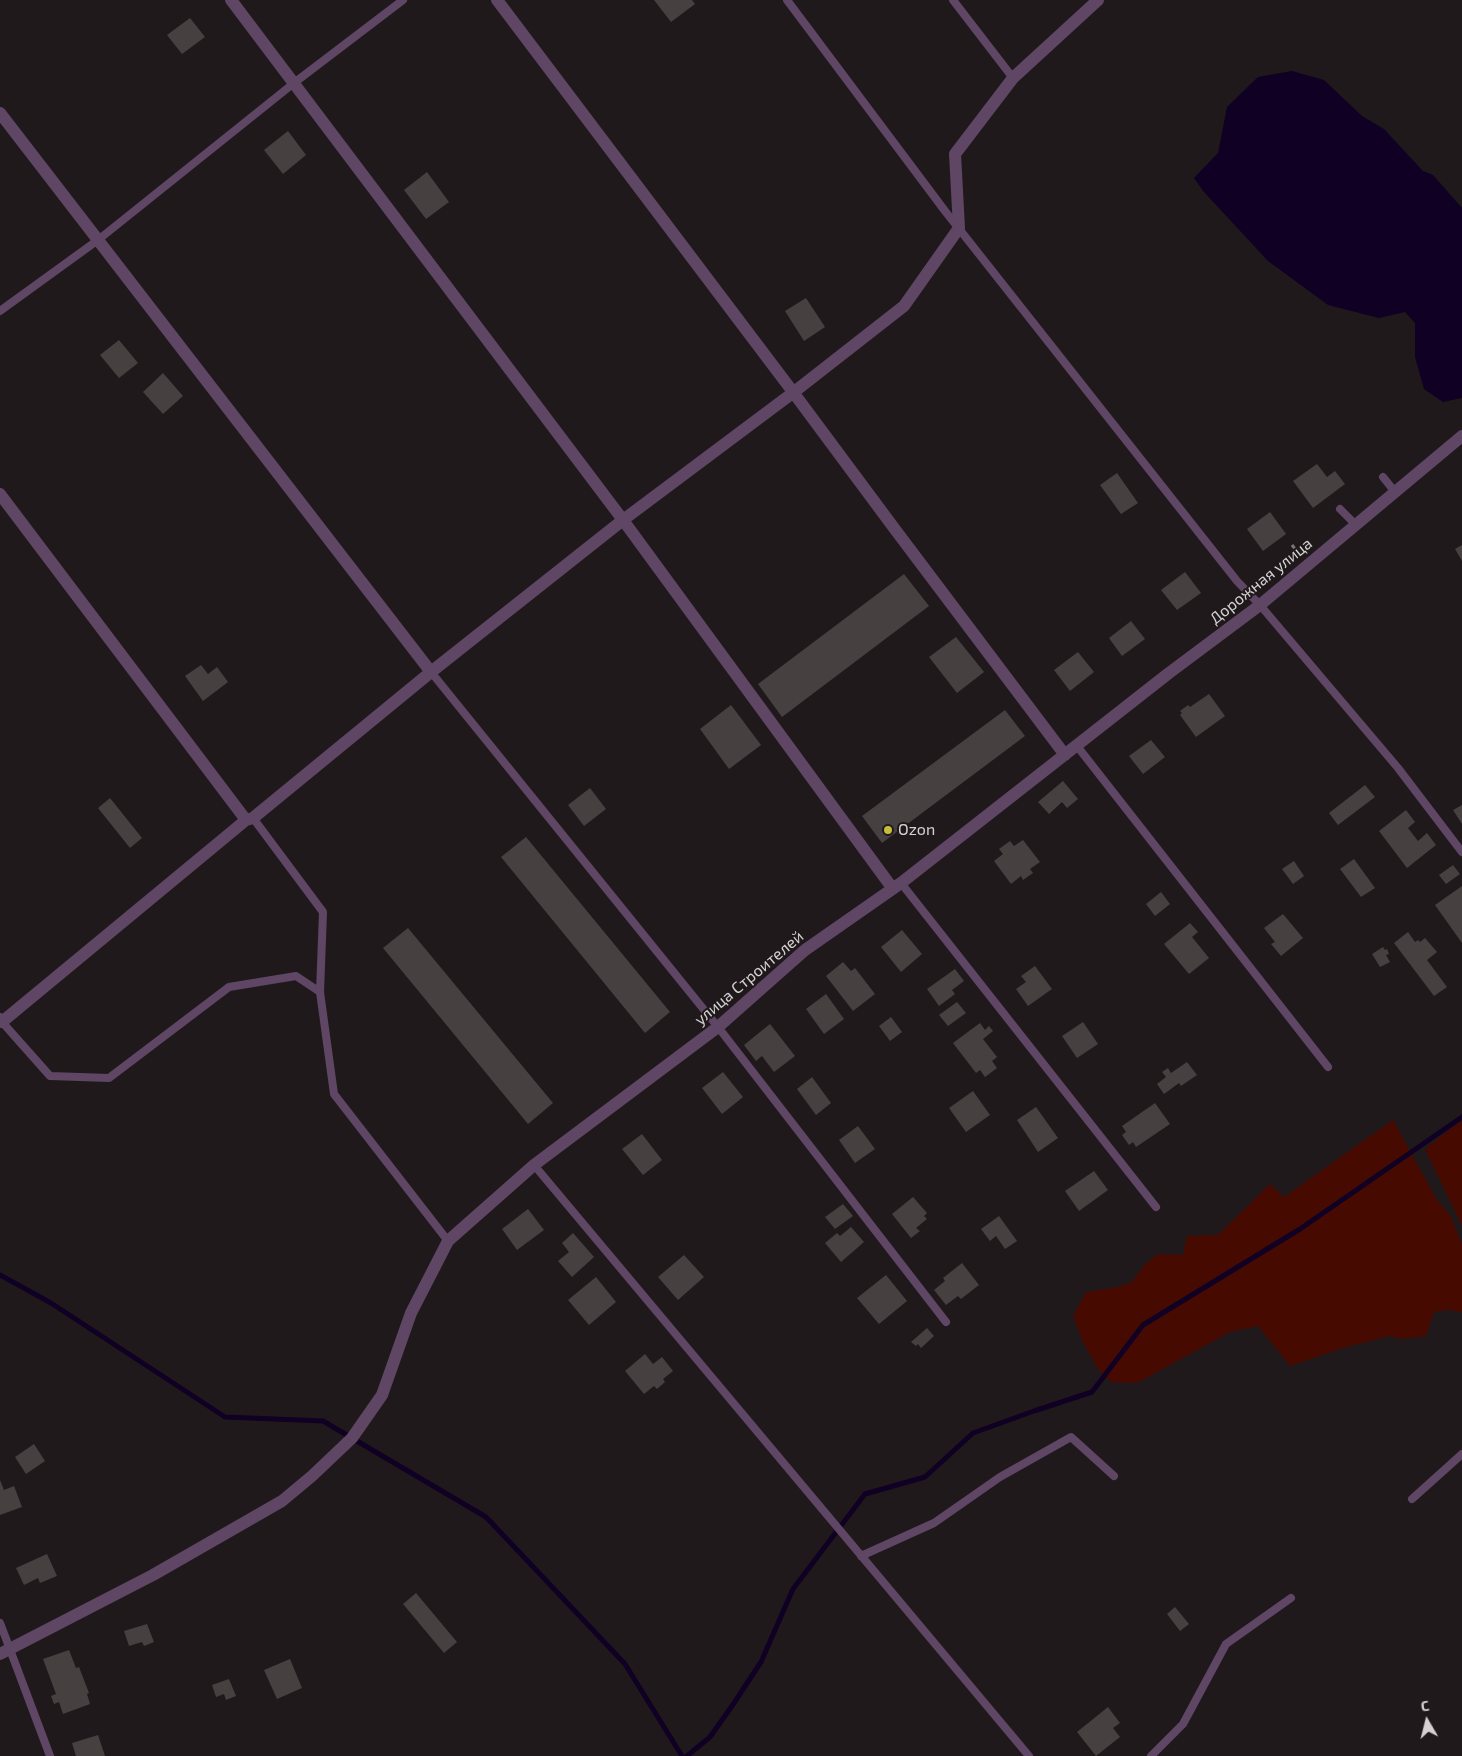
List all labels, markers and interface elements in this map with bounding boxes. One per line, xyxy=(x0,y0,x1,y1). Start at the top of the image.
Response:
street label: Дорожная улица xyxy=(1206,534,1316,628)
place label: Ozon xyxy=(898,820,935,840)
marker: Ozon xyxy=(882,824,894,836)
street label: улица Строителей xyxy=(691,927,807,1029)
north arrow xyxy=(1402,1696,1452,1746)
text: С xyxy=(1420,1697,1430,1715)

